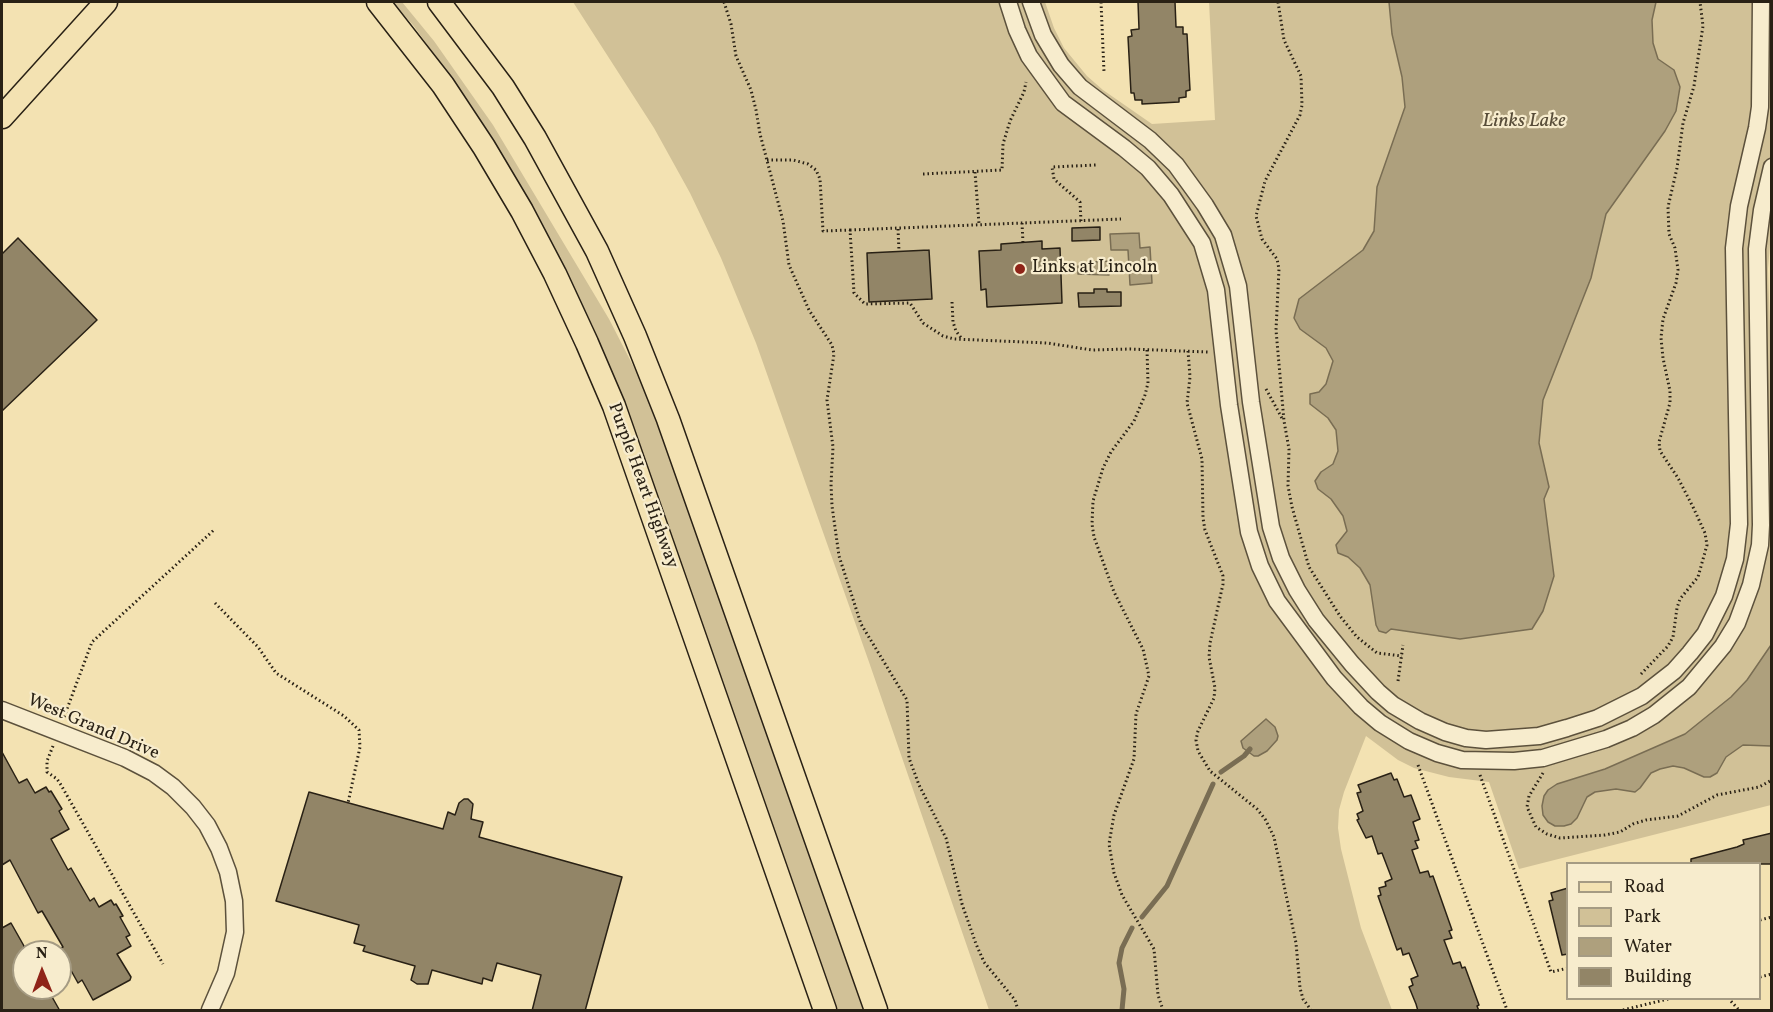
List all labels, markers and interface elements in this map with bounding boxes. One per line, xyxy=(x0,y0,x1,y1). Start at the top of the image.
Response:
water label: Links Lake xyxy=(1482,110,1566,134)
place label: Links at Lincoln xyxy=(1032,258,1158,280)
marker: Links at Lincoln xyxy=(1013,262,1027,276)
street label: Purple Heart Highway xyxy=(602,400,682,572)
street label: West Grand Drive xyxy=(24,691,162,765)
legend xyxy=(1566,862,1761,1000)
text: Road xyxy=(1624,875,1665,900)
text: Park xyxy=(1624,905,1661,930)
text: Water xyxy=(1624,935,1672,960)
north arrow xyxy=(12,940,72,1000)
text: N xyxy=(36,943,48,965)
text: Building xyxy=(1624,965,1692,990)

